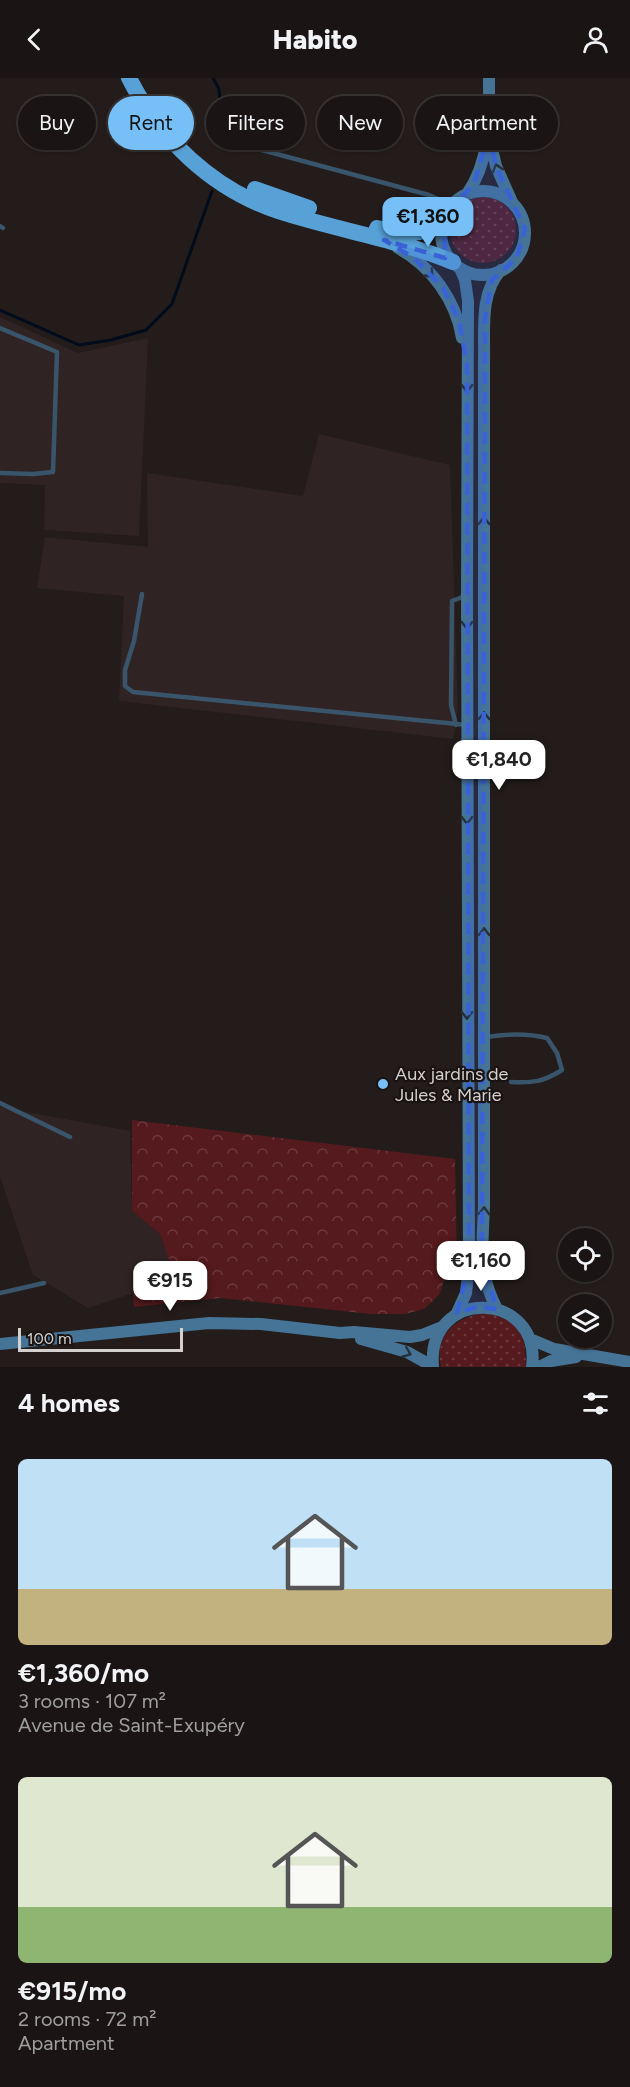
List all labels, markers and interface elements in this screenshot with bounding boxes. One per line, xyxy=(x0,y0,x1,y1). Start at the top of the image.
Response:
icon: back xyxy=(18,23,51,56)
text: Habito xyxy=(272,23,358,56)
icon: person xyxy=(579,23,612,56)
chip: Buy xyxy=(18,96,96,150)
chip: Rent xyxy=(108,96,194,150)
chip: Filters xyxy=(206,96,305,150)
chip: New xyxy=(317,96,403,150)
chip: Apartment xyxy=(415,96,558,150)
one-way arrow xyxy=(492,163,505,174)
pin: €1,360 xyxy=(379,197,477,248)
text: €1,360 xyxy=(396,204,460,228)
one-way arrow xyxy=(423,267,434,278)
one-way arrow xyxy=(461,383,473,392)
one-way arrow xyxy=(478,517,490,526)
one-way arrow xyxy=(461,620,473,629)
one-way arrow xyxy=(478,712,490,721)
pin: €1,840 xyxy=(450,740,548,791)
text: €1,840 xyxy=(466,747,532,771)
one-way arrow xyxy=(461,815,473,824)
one-way arrow xyxy=(478,928,490,937)
one-way arrow xyxy=(461,1010,473,1019)
place label: Aux jardins de Jules & Marie xyxy=(395,1063,508,1106)
marker: Aux jardins de Jules & Marie xyxy=(376,1077,390,1091)
one-way arrow xyxy=(478,1207,490,1216)
map controls xyxy=(558,1228,612,1348)
button: locate xyxy=(558,1228,612,1282)
pin: €1,160 xyxy=(432,1241,530,1292)
text: €1,160 xyxy=(451,1248,511,1272)
pin: €915 xyxy=(134,1261,206,1312)
text: €915 xyxy=(147,1268,193,1292)
button: layers xyxy=(558,1294,612,1348)
scale bar xyxy=(18,1325,183,1352)
text: 100 m xyxy=(27,1329,72,1348)
one-way arrow xyxy=(401,1346,412,1358)
text: 4 homes xyxy=(18,1387,120,1419)
icon: filters xyxy=(579,1387,612,1420)
icon: home xyxy=(261,1498,369,1606)
text: €1,360/mo xyxy=(18,1657,149,1689)
text: 3 rooms · 107 m² xyxy=(18,1689,166,1713)
text: Avenue de Saint-Exupéry xyxy=(18,1713,245,1737)
icon: home xyxy=(261,1816,369,1924)
text: €915/mo xyxy=(18,1975,126,2007)
text: 2 rooms · 72 m² xyxy=(18,2007,156,2031)
text: Apartment xyxy=(18,2031,115,2055)

